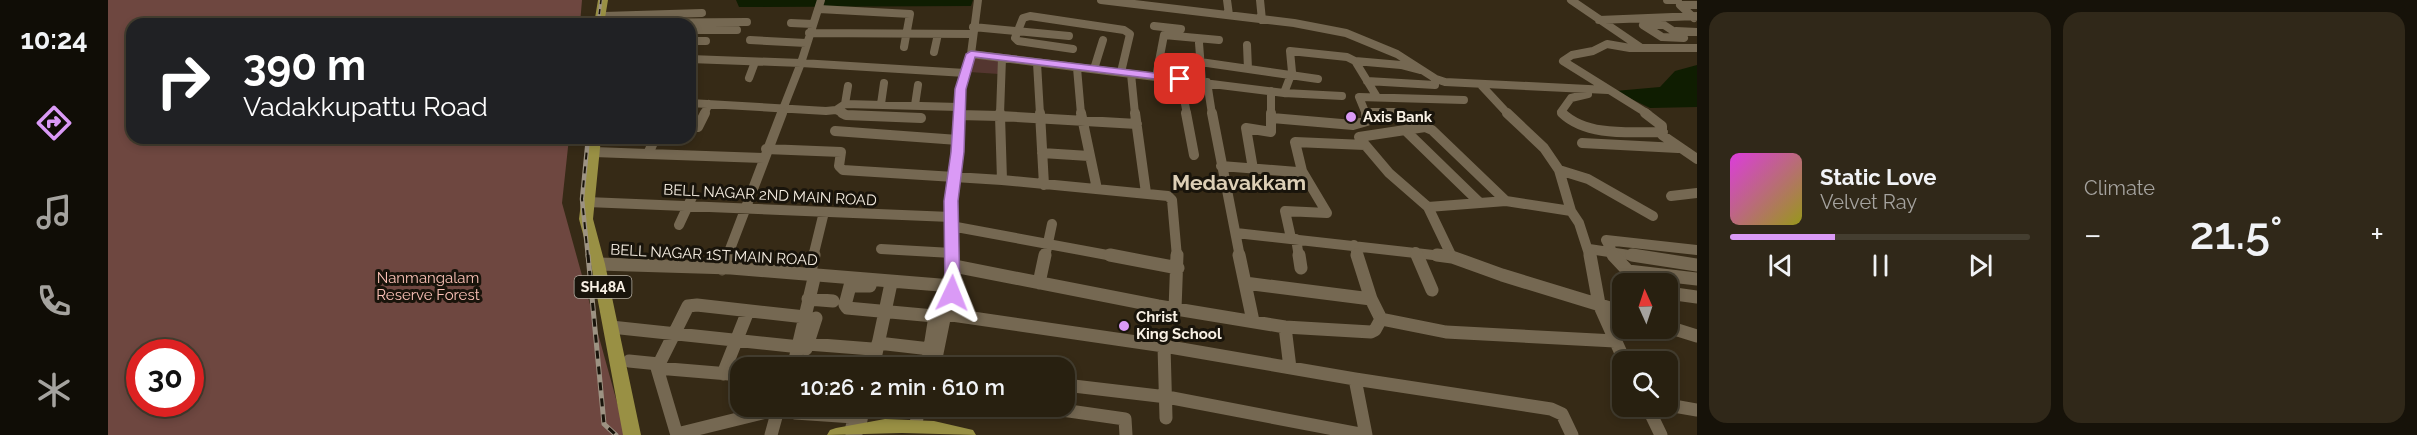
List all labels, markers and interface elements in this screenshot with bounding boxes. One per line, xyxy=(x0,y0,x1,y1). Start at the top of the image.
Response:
text: 10:24 xyxy=(20,24,88,55)
text: 390 m xyxy=(243,41,366,90)
icon: right xyxy=(144,42,222,120)
pin xyxy=(1154,53,1205,104)
icon: arrive xyxy=(1163,62,1196,95)
text: Vadakkupattu Road xyxy=(243,91,488,122)
icon: directions xyxy=(33,102,75,144)
place label: Axis Bank xyxy=(1363,108,1433,126)
marker: Axis Bank xyxy=(1344,110,1358,124)
text: Static Love xyxy=(1820,164,1937,190)
district label: Medavakkam xyxy=(1172,170,1306,195)
text: Climate xyxy=(2084,176,2155,200)
street label: BELL NAGAR 2ND MAIN ROAD xyxy=(663,180,877,210)
text: Velvet Ray xyxy=(1820,190,1917,214)
icon: music xyxy=(33,191,75,233)
text: 21.5° xyxy=(2190,207,2282,260)
text: − xyxy=(2084,215,2102,254)
text: + xyxy=(2370,215,2384,254)
street label: BELL NAGAR 1ST MAIN ROAD xyxy=(610,241,819,269)
icon: previous xyxy=(1764,249,1797,282)
icon: pause xyxy=(1864,249,1897,282)
icon: next xyxy=(1964,249,1997,282)
position arrow xyxy=(920,261,984,325)
park label: Nanmangalam Reserve Forest xyxy=(376,269,480,304)
north arrow xyxy=(1612,273,1678,339)
map controls xyxy=(1612,273,1678,417)
road number: SH48A xyxy=(574,276,632,298)
icon: phone xyxy=(33,280,75,322)
place label: Christ King School xyxy=(1136,308,1222,343)
marker: Christ King School xyxy=(1117,319,1131,333)
speed limit sign: 30 xyxy=(126,339,204,417)
button: search xyxy=(1612,351,1678,417)
icon: climate xyxy=(33,369,75,411)
text: 10:26 · 2 min · 610 m xyxy=(800,374,1005,400)

